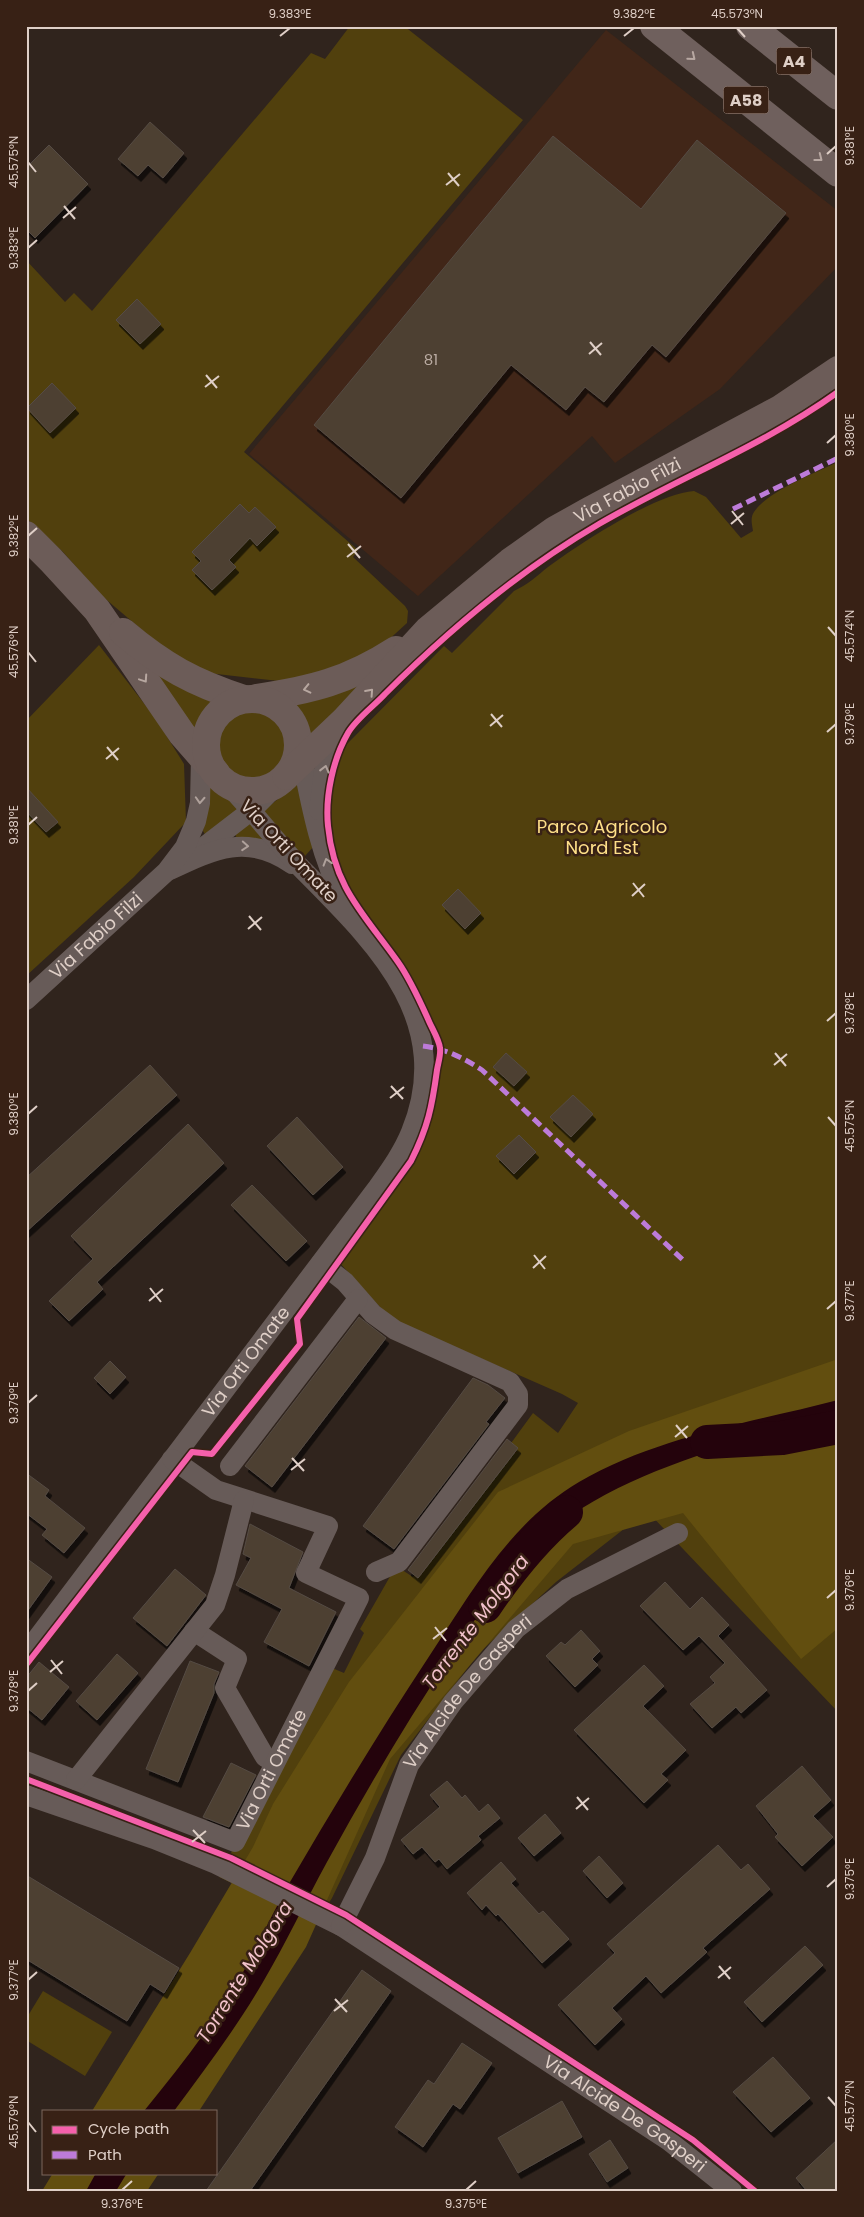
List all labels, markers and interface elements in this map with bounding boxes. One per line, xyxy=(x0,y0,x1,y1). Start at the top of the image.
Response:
text: 9.383°E xyxy=(269,5,311,22)
text: 9.382°E xyxy=(613,5,655,22)
text: 45.573°N xyxy=(711,5,763,22)
road number: A4 xyxy=(776,48,812,74)
one-way arrow xyxy=(686,51,695,59)
road number: A58 xyxy=(724,86,768,114)
text: 9.381°E xyxy=(841,126,858,166)
text: 45.575°N xyxy=(5,136,22,188)
one-way arrow xyxy=(813,152,823,161)
text: 9.383°E xyxy=(5,227,22,269)
house number: 81 xyxy=(424,349,438,370)
text: 9.380°E xyxy=(841,413,858,457)
street label: Via Fabio Filzi xyxy=(569,451,685,529)
text: 9.382°E xyxy=(5,515,22,557)
text: 45.574°N xyxy=(841,610,858,662)
text: 45.576°N xyxy=(5,626,22,678)
one-way arrow xyxy=(138,674,147,683)
one-way arrow xyxy=(303,683,312,694)
one-way arrow xyxy=(364,688,373,697)
text: 9.379°E xyxy=(841,703,858,745)
one-way arrow xyxy=(319,765,330,774)
street label: Via Orti Omate xyxy=(235,794,344,908)
one-way arrow xyxy=(194,796,205,804)
text: 9.381°E xyxy=(5,805,22,845)
park label: Parco Agricolo Nord Est xyxy=(537,814,667,860)
one-way arrow xyxy=(241,841,249,852)
one-way arrow xyxy=(323,859,333,867)
street label: Via Fabio Filzi xyxy=(44,886,148,985)
text: 9.378°E xyxy=(841,992,858,1034)
text: 9.380°E xyxy=(5,1092,22,1136)
text: 45.575°N xyxy=(841,1100,858,1152)
text: 9.377°E xyxy=(841,1280,858,1322)
street label: Via Orti Omate xyxy=(196,1301,296,1422)
text: 9.379°E xyxy=(5,1382,22,1424)
water label: Torrente Molgora xyxy=(416,1549,535,1696)
text: 9.376°E xyxy=(841,1569,858,1611)
street label: Via Alcide De Gasperi xyxy=(397,1608,537,1774)
text: 9.378°E xyxy=(5,1670,22,1712)
street label: Via Orti Omate xyxy=(230,1705,312,1835)
text: 9.375°E xyxy=(841,1858,858,1900)
water label: Torrente Molgora xyxy=(190,1896,299,2049)
text: 9.377°E xyxy=(5,1959,22,2001)
street label: Via Alcide De Gasperi xyxy=(538,2049,712,2178)
text: 45.577°N xyxy=(841,2080,858,2132)
text: 45.579°N xyxy=(5,2096,22,2148)
legend xyxy=(42,2110,218,2174)
text: Cycle path xyxy=(88,2118,169,2139)
text: Path xyxy=(88,2144,122,2165)
text: 9.376°E xyxy=(101,2195,143,2212)
text: 9.375°E xyxy=(445,2195,487,2212)

